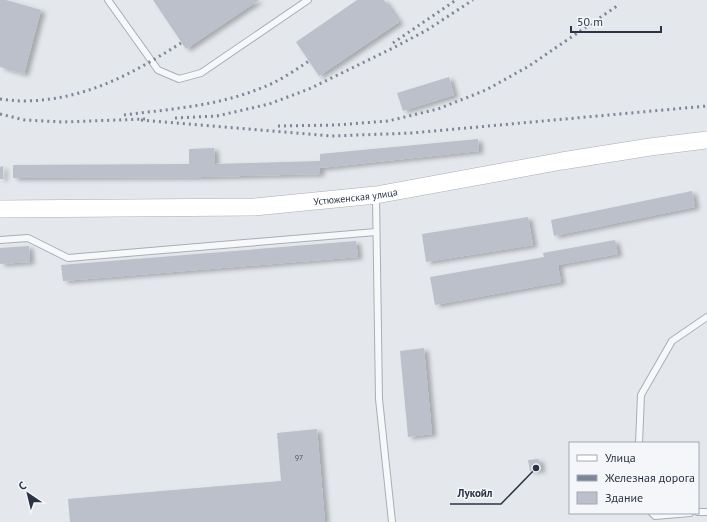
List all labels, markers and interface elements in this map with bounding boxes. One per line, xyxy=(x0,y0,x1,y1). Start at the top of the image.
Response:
scale bar xyxy=(571,8,661,34)
text: 50 m xyxy=(577,14,603,29)
street label: Устюженская улица xyxy=(313,185,399,208)
legend xyxy=(569,442,699,514)
text: Улица xyxy=(605,450,636,465)
house number: 97 xyxy=(295,452,303,462)
text: Железная дорога xyxy=(604,470,695,485)
north arrow xyxy=(8,474,48,514)
text: С xyxy=(16,478,29,493)
callout: Лукойл xyxy=(450,481,501,504)
text: Лукойл xyxy=(457,486,493,500)
text: Здание xyxy=(605,490,643,505)

